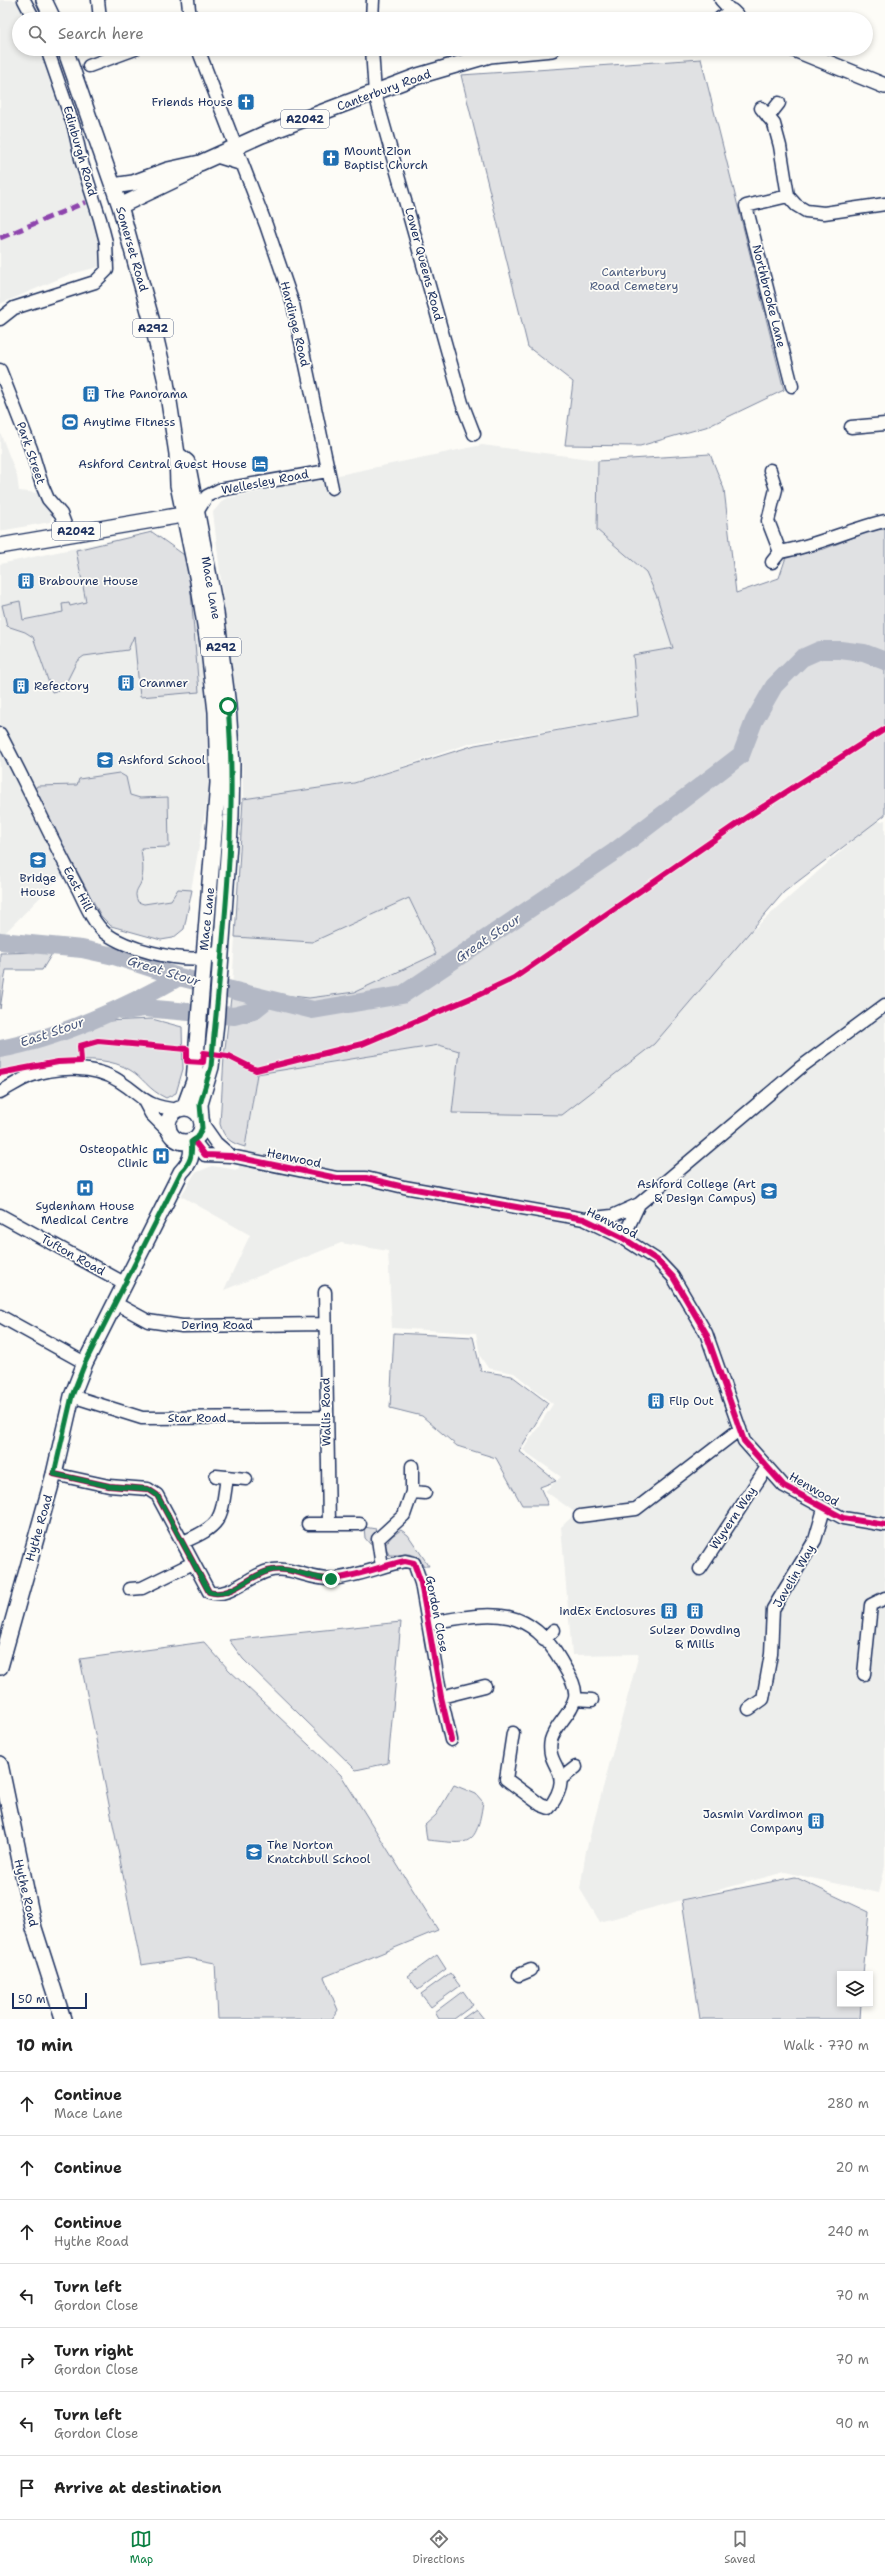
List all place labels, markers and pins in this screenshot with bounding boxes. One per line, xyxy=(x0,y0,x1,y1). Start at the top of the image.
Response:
church icon: Friends House xyxy=(236,92,256,112)
place label: Friends House xyxy=(151,94,233,110)
place label: Mount Zion Baptist Church xyxy=(344,143,428,173)
church icon: Mount Zion Baptist Church xyxy=(321,148,341,168)
building icon: The Panorama xyxy=(81,384,101,404)
place label: The Panorama xyxy=(104,386,188,402)
sports icon: Anytime Fitness xyxy=(60,412,80,432)
place label: Anytime Fitness xyxy=(83,414,176,430)
hotel icon: Ashford Central Guest House xyxy=(250,454,270,474)
place label: Ashford Central Guest House xyxy=(78,456,247,472)
building icon: Brabourne House xyxy=(16,571,36,591)
place label: Brabourne House xyxy=(39,573,138,589)
building icon: Cranmer xyxy=(116,673,136,693)
place label: Cranmer xyxy=(139,675,188,691)
building icon: Refectory xyxy=(11,676,31,696)
place label: Refectory xyxy=(34,678,89,694)
school or university icon: Ashford School xyxy=(95,750,115,770)
place label: Ashford School xyxy=(118,752,206,768)
school or university icon: Bridge House xyxy=(28,850,48,870)
place label: Bridge House xyxy=(19,870,57,900)
place label: Osteopathic Clinic xyxy=(79,1141,148,1171)
hospital icon: Osteopathic Clinic xyxy=(151,1146,171,1166)
place label: Ashford College (Art & Design Campus) xyxy=(637,1176,756,1206)
hospital icon: Sydenham House Medical Centre xyxy=(75,1178,95,1198)
school or university icon: Ashford College (Art & Design Campus) xyxy=(759,1181,779,1201)
place label: Sydenham House Medical Centre xyxy=(35,1198,135,1228)
building icon: Flip Out xyxy=(646,1391,666,1411)
place label: Flip Out xyxy=(669,1393,714,1409)
building icon: indEx Enclosures xyxy=(659,1601,679,1621)
building icon: Sulzer Dowding & Mills xyxy=(685,1601,705,1621)
place label: indEx Enclosures xyxy=(559,1603,656,1619)
place label: Sulzer Dowding & Mills xyxy=(650,1622,740,1652)
place label: Jasmin Vardimon Company xyxy=(703,1806,803,1836)
building icon: Jasmin Vardimon Company xyxy=(806,1811,826,1831)
place label: The Norton Knatchbull School xyxy=(267,1837,371,1867)
school or university icon: The Norton Knatchbull School xyxy=(244,1842,264,1862)

